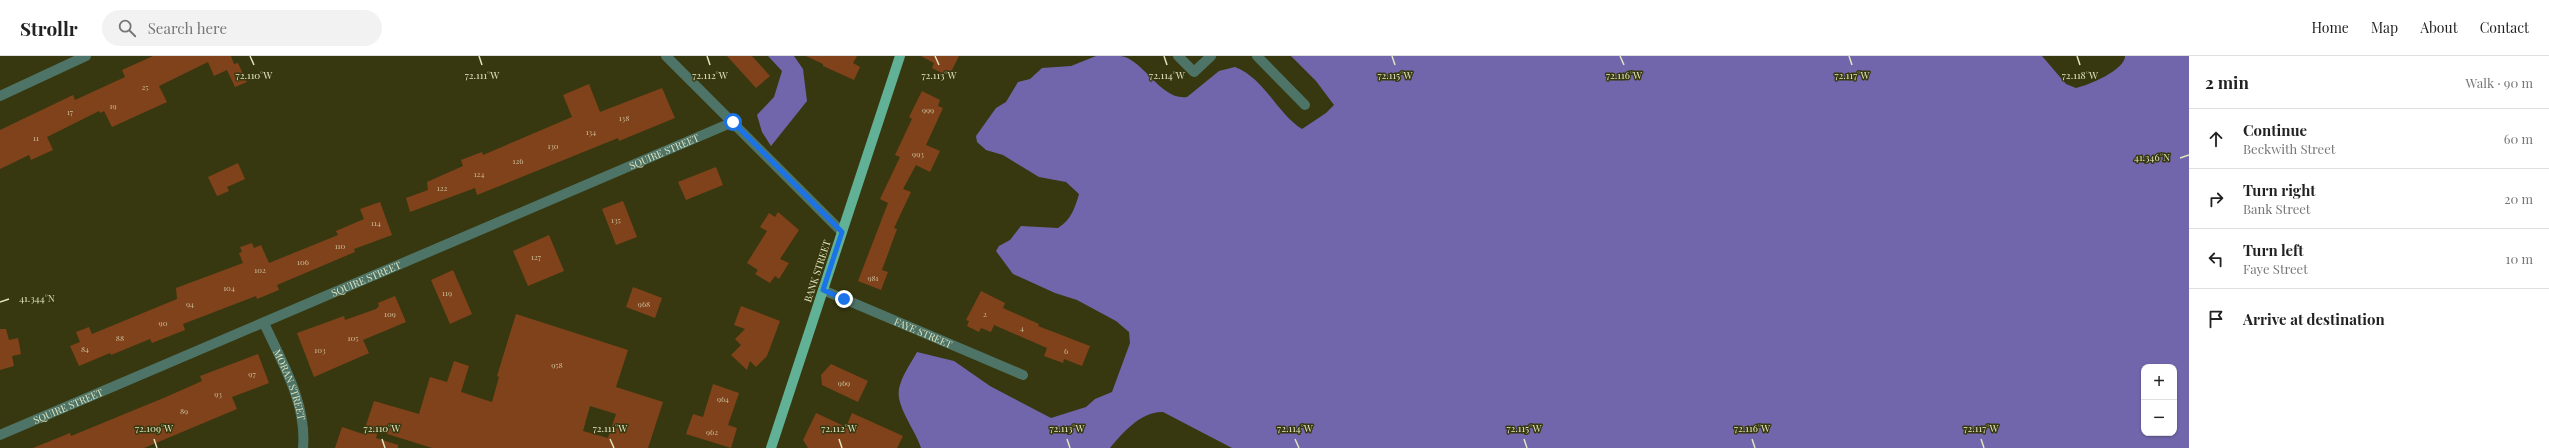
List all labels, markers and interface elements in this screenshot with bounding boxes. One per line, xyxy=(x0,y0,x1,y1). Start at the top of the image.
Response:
search box xyxy=(102,10,382,46)
text: Strollr xyxy=(20,15,78,41)
icon: search xyxy=(116,17,138,39)
text: Search here xyxy=(148,18,227,38)
text: Home xyxy=(2311,18,2349,37)
text: Map xyxy=(2371,18,2398,37)
text: About xyxy=(2420,18,2458,37)
text: Contact xyxy=(2480,18,2529,37)
text: 72.110°W xyxy=(236,68,273,82)
text: 72.111°W xyxy=(465,68,500,82)
text: 72.112°W xyxy=(692,68,729,82)
text: 72.113°W xyxy=(921,68,958,82)
text: 72.114°W xyxy=(1149,68,1186,82)
text: 72.115°W xyxy=(1377,68,1413,82)
text: 72.116°W xyxy=(1606,68,1643,82)
text: 72.117°W xyxy=(1834,68,1871,82)
text: 72.118°W xyxy=(2062,68,2099,82)
text: 2 min xyxy=(2205,71,2249,93)
text: Walk · 90 m xyxy=(2466,74,2533,91)
house number: 25 xyxy=(141,81,149,92)
house number: 19 xyxy=(109,100,117,111)
house number: 999 xyxy=(922,104,934,115)
house number: 17 xyxy=(67,106,74,117)
house number: 138 xyxy=(619,112,629,123)
route start xyxy=(724,113,742,131)
text: Continue xyxy=(2243,120,2307,140)
house number: 134 xyxy=(586,126,596,137)
icon: ahead xyxy=(2205,128,2227,150)
street label: SQUIRE STREET xyxy=(627,130,701,173)
text: 60 m xyxy=(2504,130,2533,147)
house number: 11 xyxy=(33,132,39,143)
house number: 130 xyxy=(547,140,559,151)
text: Beckwith Street xyxy=(2243,140,2335,157)
house number: 993 xyxy=(912,148,924,159)
text: 41.346°N xyxy=(2134,150,2170,164)
house number: 126 xyxy=(513,155,523,166)
house number: 124 xyxy=(474,168,484,179)
text: Turn right xyxy=(2243,180,2316,200)
house number: 122 xyxy=(437,182,447,193)
icon: right xyxy=(2205,188,2227,210)
text: 20 m xyxy=(2504,190,2533,207)
text: Bank Street xyxy=(2243,200,2310,217)
house number: 135 xyxy=(611,214,621,225)
house number: 114 xyxy=(371,217,381,228)
street label: BANK STREET xyxy=(800,238,834,304)
house number: 110 xyxy=(335,240,346,251)
text: Turn left xyxy=(2243,240,2304,260)
icon: left xyxy=(2205,248,2227,270)
text: 10 m xyxy=(2506,250,2533,267)
house number: 127 xyxy=(531,251,542,262)
house number: 106 xyxy=(297,256,309,267)
street label: SQUIRE STREET xyxy=(329,258,403,300)
text: Faye Street xyxy=(2243,260,2308,277)
house number: 102 xyxy=(254,264,266,275)
house number: 981 xyxy=(867,272,879,283)
house number: 104 xyxy=(223,282,235,293)
house number: 119 xyxy=(442,287,452,298)
route end xyxy=(835,290,853,308)
text: 41.344°N xyxy=(19,291,55,305)
house number: 94 xyxy=(186,298,194,309)
house number: 968 xyxy=(638,298,650,309)
house number: 109 xyxy=(384,308,396,319)
house number: 2 xyxy=(983,308,987,319)
icon: arrive xyxy=(2205,308,2227,330)
text: Arrive at destination xyxy=(2243,309,2385,329)
street label: FAYE STREET xyxy=(892,314,955,351)
house number: 90 xyxy=(159,317,168,328)
house number: 4 xyxy=(1020,322,1024,333)
house number: 88 xyxy=(116,332,124,343)
house number: 105 xyxy=(347,332,359,343)
house number: 84 xyxy=(81,343,89,354)
house number: 103 xyxy=(314,344,326,355)
house number: 6 xyxy=(1064,345,1068,356)
street label: MORAN STREET xyxy=(270,347,309,421)
house number: 958 xyxy=(551,359,563,370)
map controls xyxy=(2141,364,2177,436)
button: + xyxy=(2141,364,2177,400)
house number: 97 xyxy=(248,368,256,379)
house number: 969 xyxy=(838,377,850,388)
street label: SQUIRE STREET xyxy=(31,385,105,427)
house number: 93 xyxy=(214,388,222,399)
house number: 964 xyxy=(717,393,729,404)
button: − xyxy=(2141,400,2177,436)
house number: 89 xyxy=(180,405,188,416)
text: 72.109°W xyxy=(135,421,174,435)
text: 72.110°W xyxy=(364,421,401,435)
text: 72.111°W xyxy=(593,421,628,435)
text: 72.112°W xyxy=(821,421,858,435)
text: 72.113°W xyxy=(1049,421,1086,435)
text: 72.114°W xyxy=(1277,421,1314,435)
text: 72.115°W xyxy=(1506,421,1542,435)
text: 72.116°W xyxy=(1734,421,1771,435)
text: 72.117°W xyxy=(1963,421,2000,435)
house number: 962 xyxy=(706,426,718,437)

